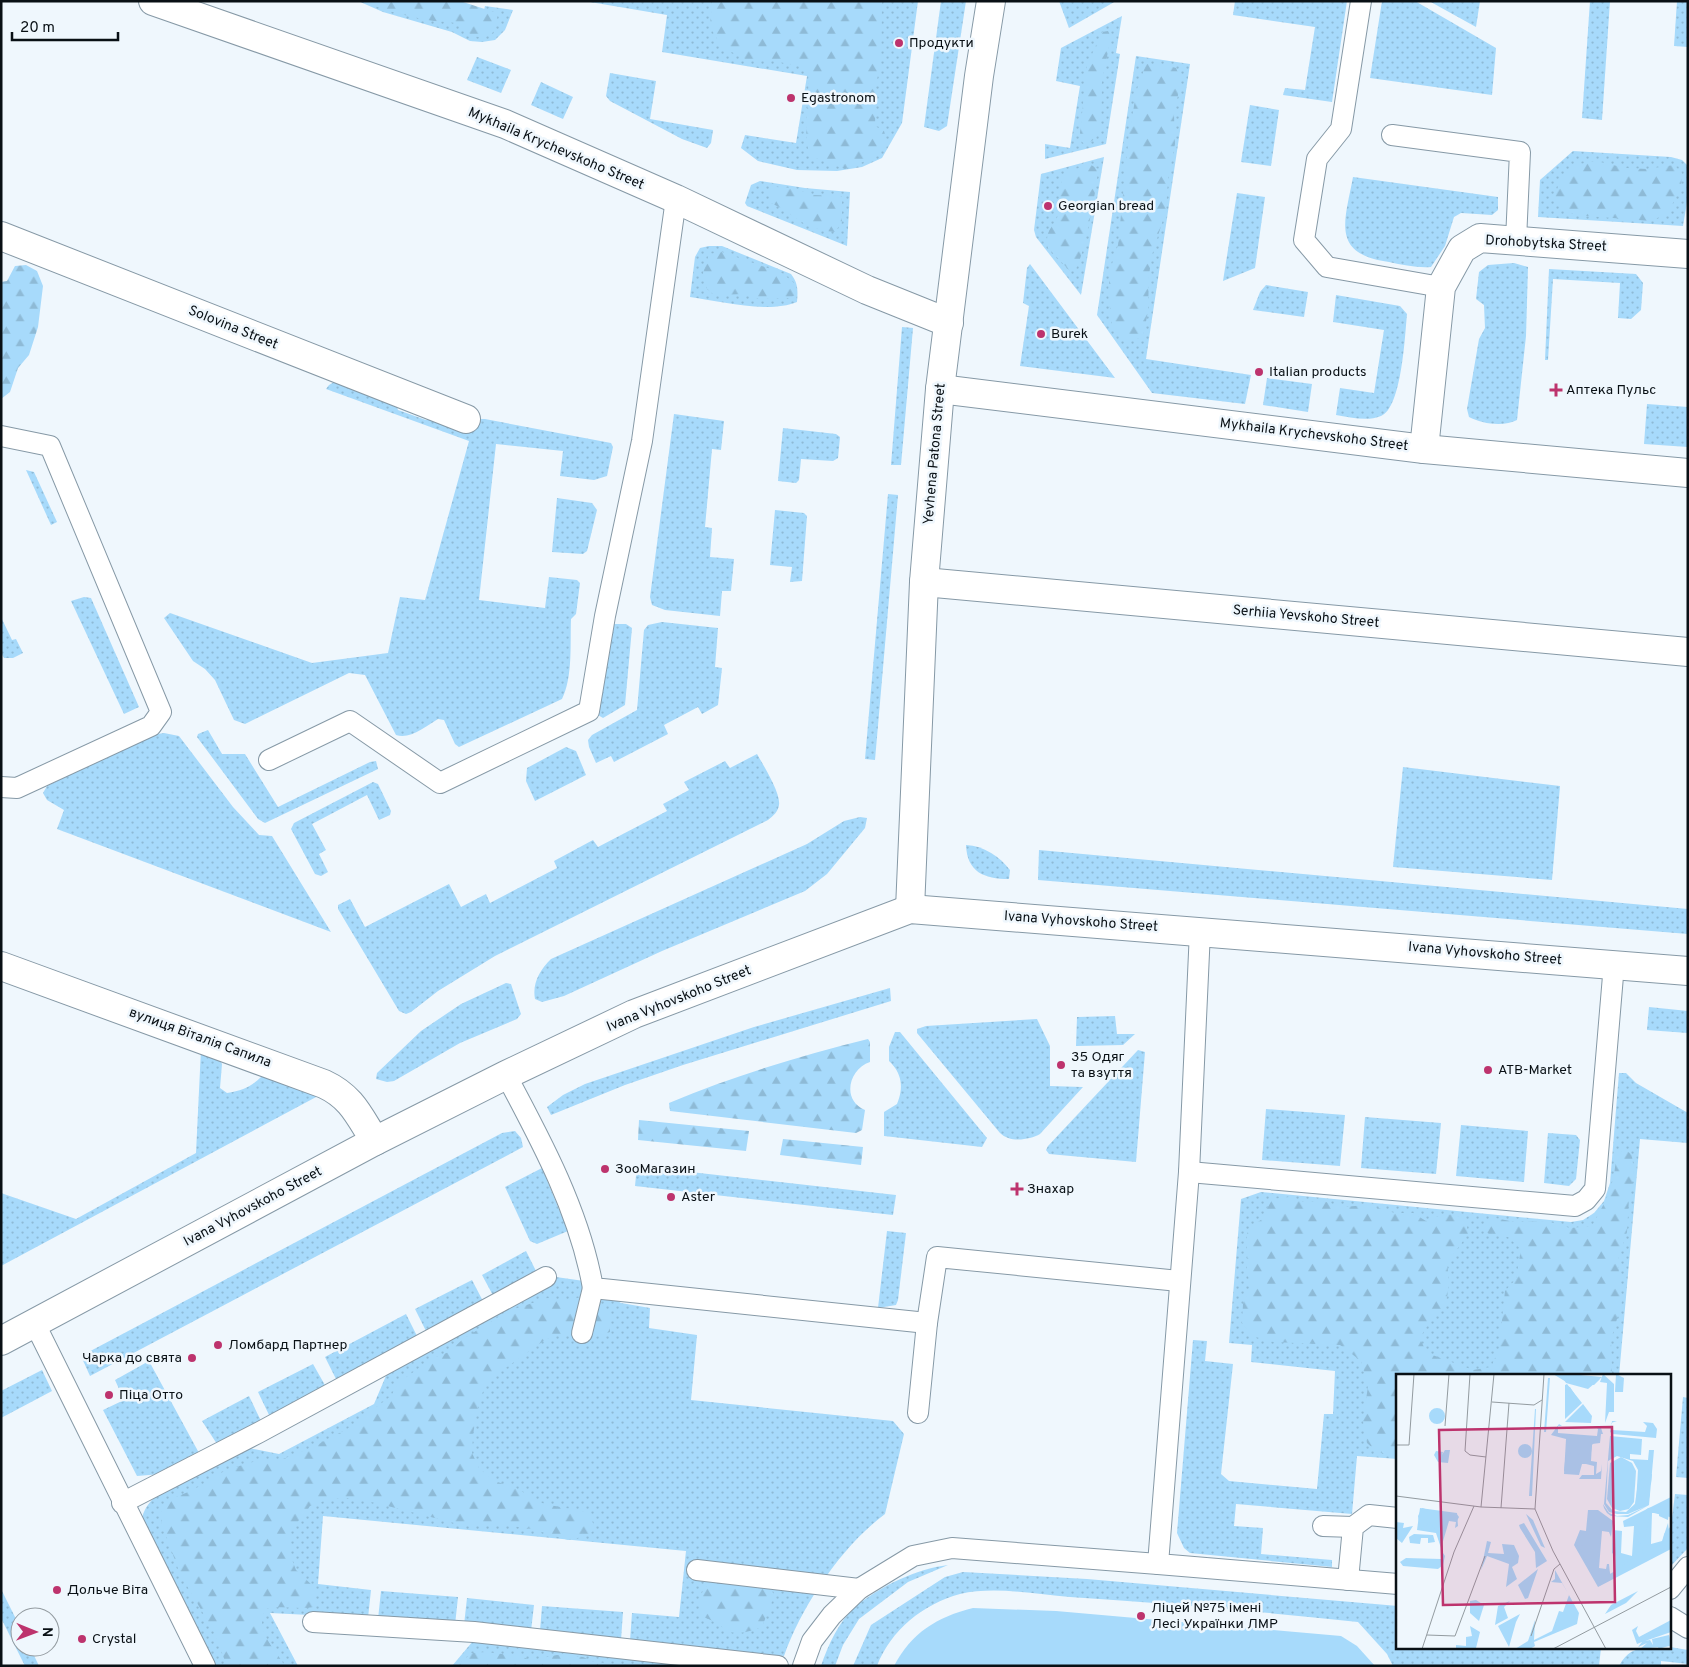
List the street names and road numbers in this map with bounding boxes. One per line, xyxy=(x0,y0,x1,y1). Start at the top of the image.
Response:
street label: Mykhaila Krychevskoho Street xyxy=(465,104,647,194)
street label: Drohobytska Street xyxy=(1485,232,1607,256)
street label: Solovina Street xyxy=(186,302,280,354)
street label: Yevhena Patona Street xyxy=(920,382,950,526)
street label: Mykhaila Krychevskoho Street xyxy=(1219,415,1409,455)
street label: Serhiia Yevskoho Street xyxy=(1232,602,1380,632)
street label: Ivana Vyhovskoho Street xyxy=(1003,908,1159,936)
street label: Ivana Vyhovskoho Street xyxy=(1407,939,1563,969)
street label: Ivana Vyhovskoho Street xyxy=(604,962,754,1036)
street label: вулиця Віталія Сапила xyxy=(126,1004,274,1072)
street label: Ivana Vyhovskoho Street xyxy=(181,1163,325,1251)

